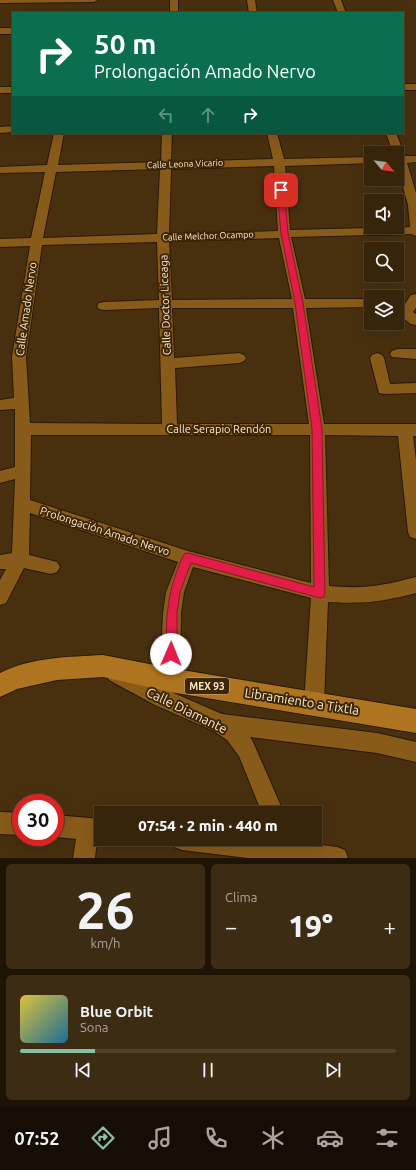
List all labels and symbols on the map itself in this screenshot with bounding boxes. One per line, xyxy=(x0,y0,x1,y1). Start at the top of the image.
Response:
north arrow xyxy=(364,146,404,186)
street label: Calle Leona Vicario xyxy=(147,158,223,170)
pin xyxy=(264,173,298,207)
street label: Calle Melchor Ocampo xyxy=(162,229,254,243)
street label: Calle Doctor Liceaga xyxy=(157,255,173,355)
street label: Calle Amado Nervo xyxy=(13,261,39,357)
street label: Calle Serapio Rendón xyxy=(167,423,271,435)
street label: Prolongación Amado Nervo xyxy=(39,504,171,558)
position arrow xyxy=(150,633,192,675)
road number: MEX 93 xyxy=(185,678,229,694)
street label: Calle Diamante xyxy=(144,684,230,736)
street label: Libramiento a Tixtla xyxy=(244,685,360,717)
speed limit sign: 30 xyxy=(12,794,64,846)

